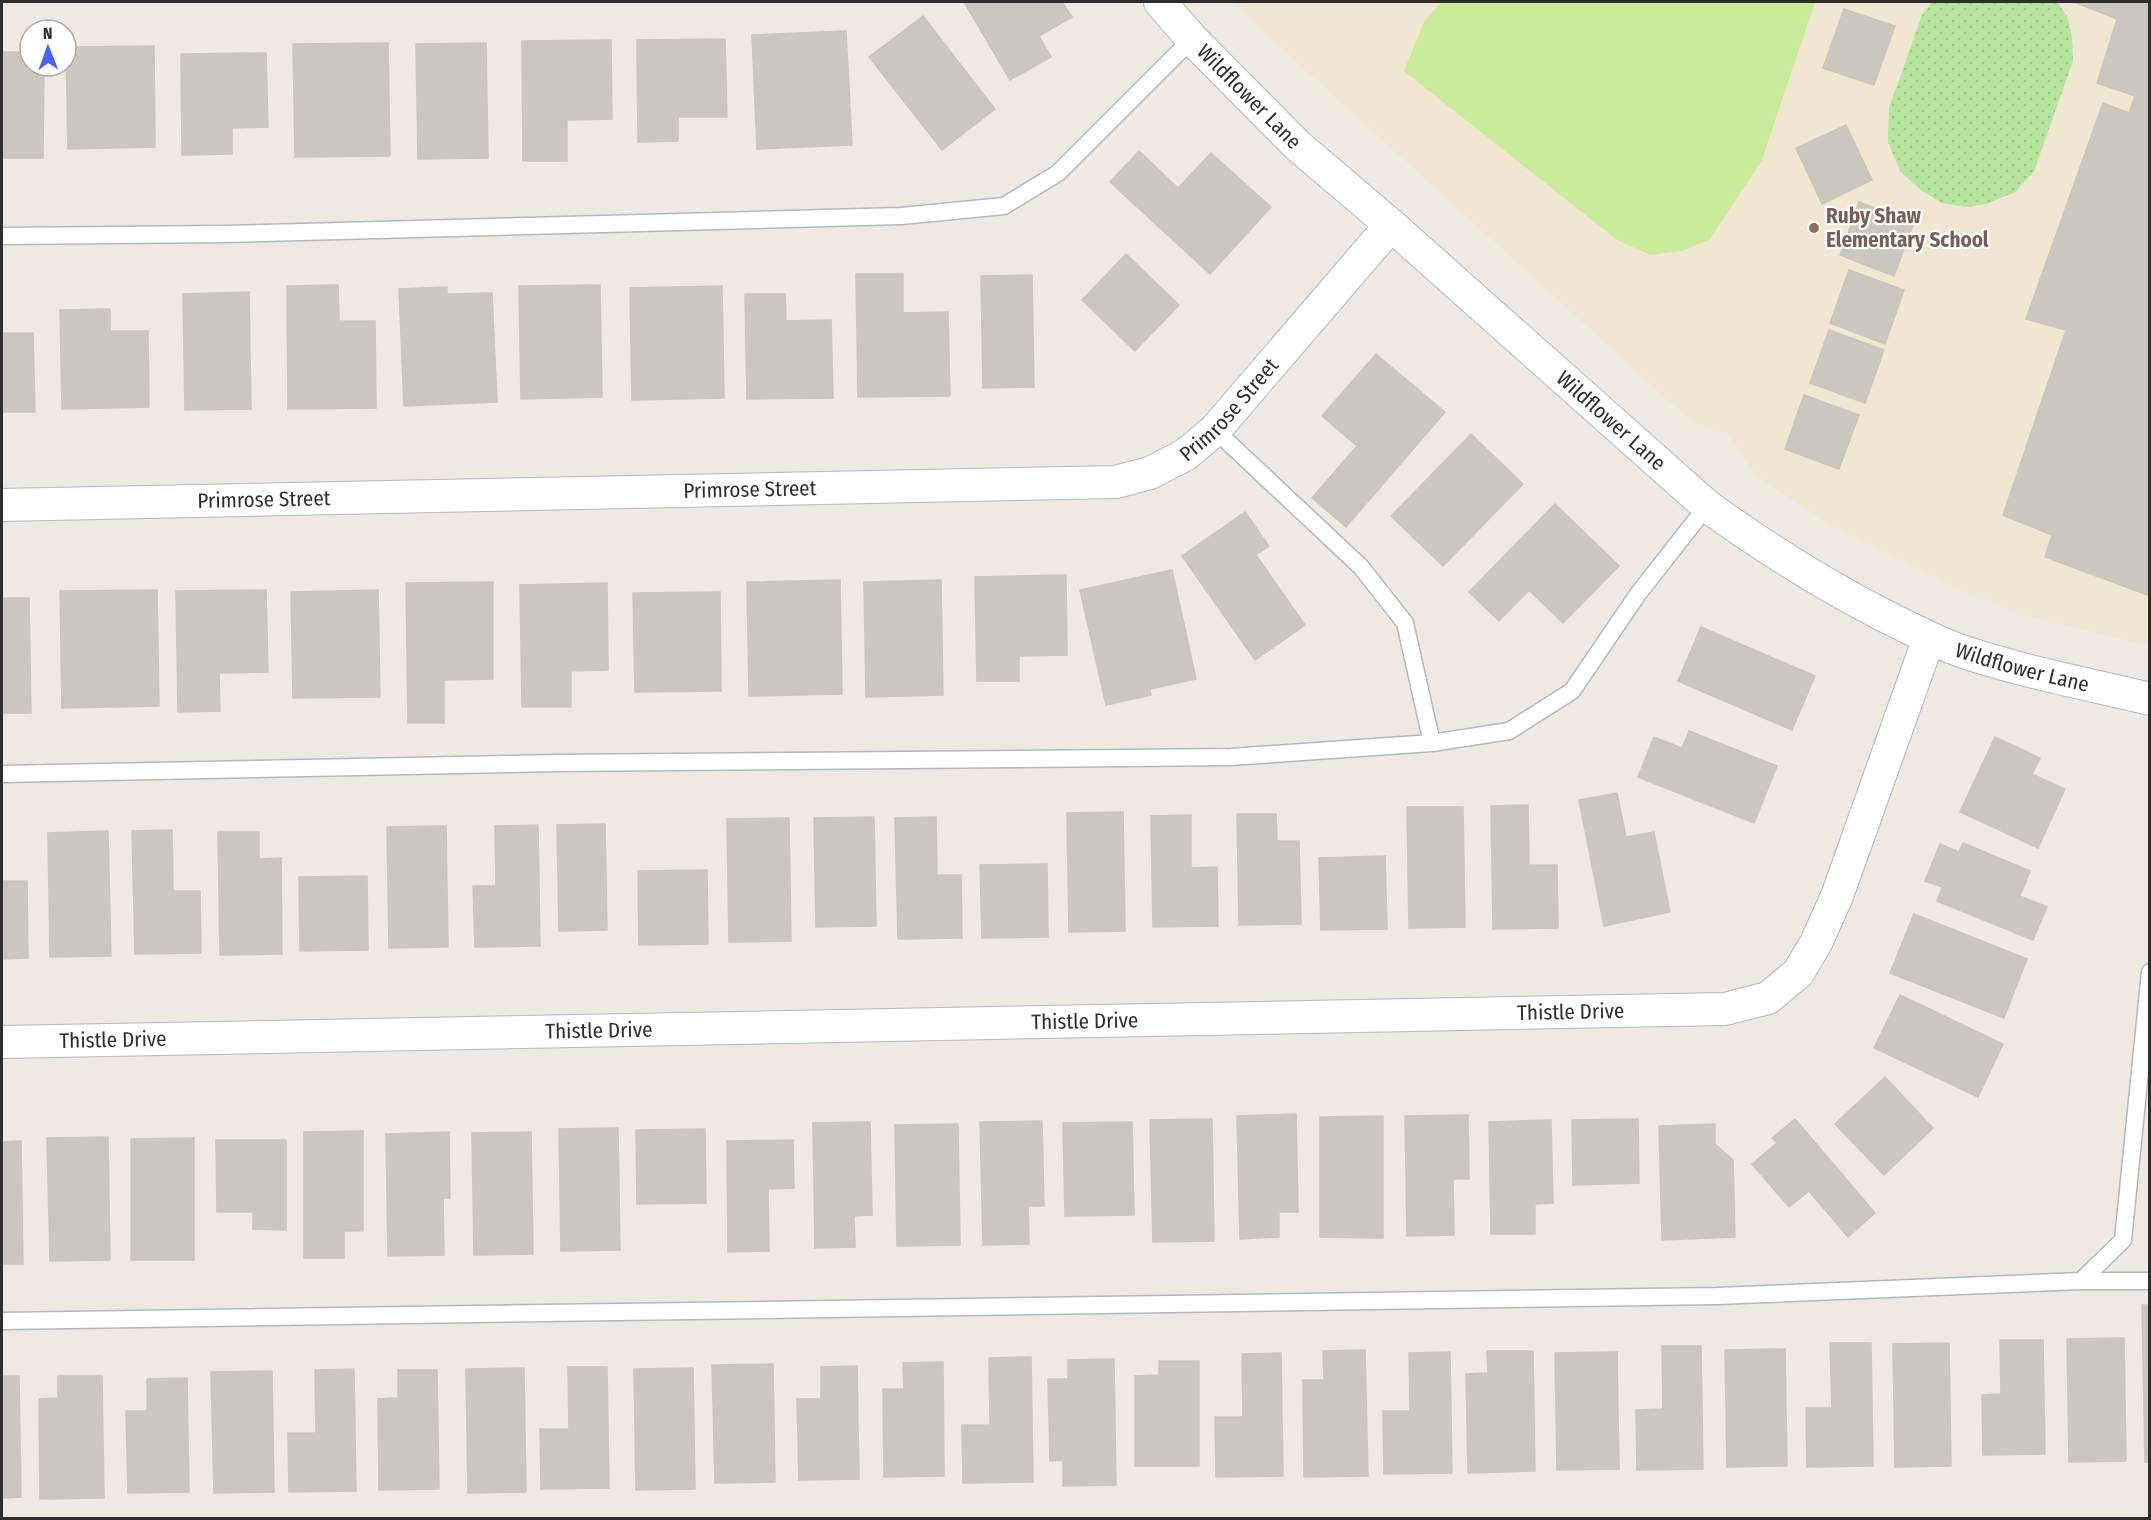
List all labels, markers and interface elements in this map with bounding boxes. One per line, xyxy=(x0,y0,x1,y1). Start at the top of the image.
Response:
north arrow xyxy=(18,18,78,78)
text: N xyxy=(43,24,53,43)
street label: Wildflower Lane xyxy=(1191,39,1307,155)
place label: Ruby Shaw Elementary School xyxy=(1826,203,1989,253)
marker: Ruby Shaw Elementary School xyxy=(1807,221,1821,235)
street label: Primrose Street xyxy=(1174,353,1284,467)
street label: Wildflower Lane xyxy=(1551,365,1671,476)
street label: Primrose Street xyxy=(683,475,817,504)
street label: Primrose Street xyxy=(197,485,331,514)
street label: Wildflower Lane xyxy=(1952,637,2092,698)
street label: Thistle Drive xyxy=(1517,998,1624,1026)
street label: Thistle Drive xyxy=(1031,1007,1139,1035)
street label: Thistle Drive xyxy=(545,1017,653,1045)
street label: Thistle Drive xyxy=(59,1026,167,1054)

